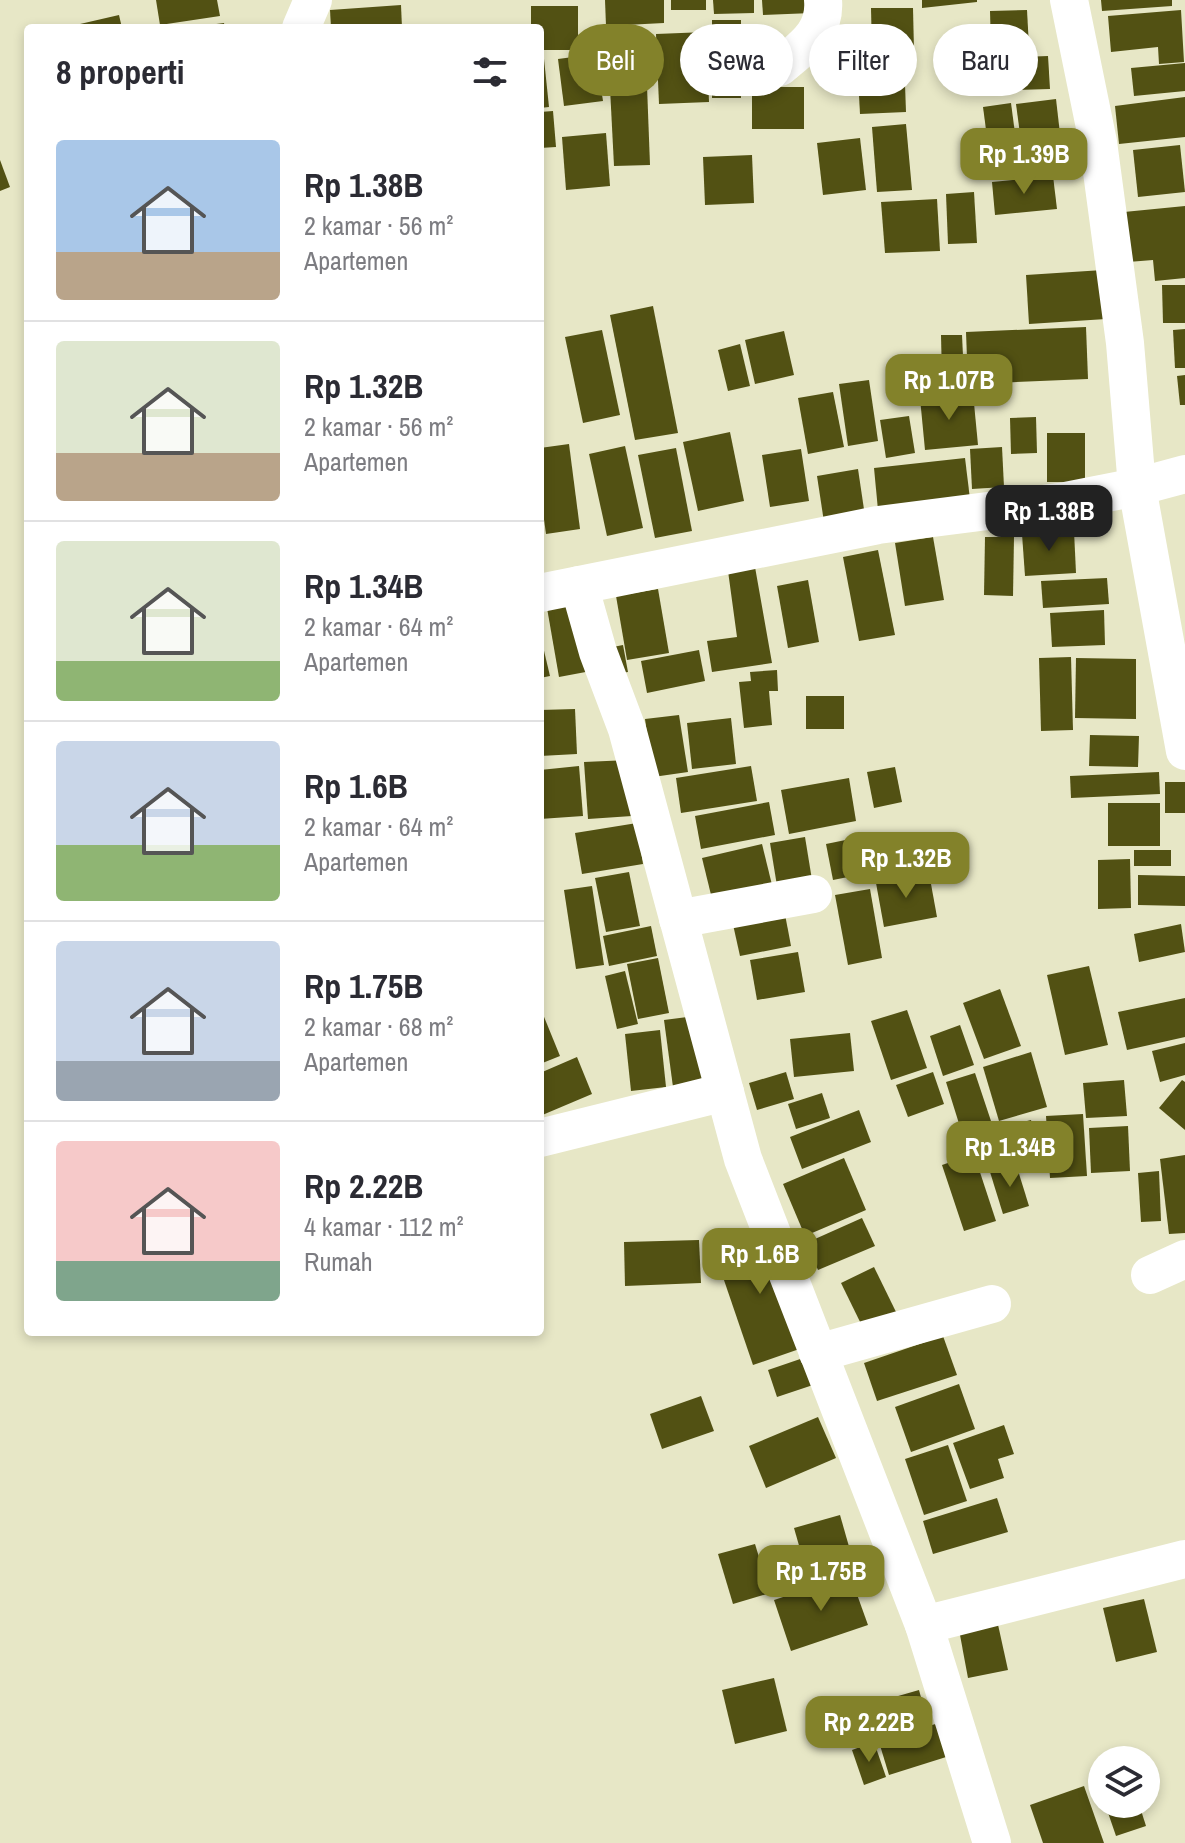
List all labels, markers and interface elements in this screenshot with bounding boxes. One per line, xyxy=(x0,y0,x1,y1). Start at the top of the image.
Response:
chip: Beli xyxy=(568,24,664,96)
chip: Sewa xyxy=(680,24,793,96)
chip: Filter xyxy=(809,24,917,96)
chip: Baru xyxy=(933,24,1038,96)
text: 8 properti xyxy=(56,49,185,95)
icon: filters xyxy=(468,50,512,94)
pin: Rp 1.39B xyxy=(941,128,1107,196)
text: Rp 1.39B xyxy=(978,136,1070,171)
text: Rp 1.38B xyxy=(304,162,423,208)
icon: home xyxy=(120,172,216,268)
text: 2 kamar · 56 m² xyxy=(304,208,453,243)
text: Apartemen xyxy=(304,243,408,278)
pin: Rp 1.07B xyxy=(866,354,1032,422)
text: Rp 1.07B xyxy=(903,362,995,397)
text: Rp 1.32B xyxy=(304,363,423,409)
icon: home xyxy=(120,373,216,469)
text: 2 kamar · 56 m² xyxy=(304,409,453,444)
text: Apartemen xyxy=(304,444,408,479)
pin: Rp 1.38B xyxy=(966,485,1132,553)
text: Rp 1.38B xyxy=(1003,493,1095,528)
text: Rp 1.34B xyxy=(304,563,423,609)
icon: home xyxy=(120,573,216,669)
text: 2 kamar · 64 m² xyxy=(304,609,453,644)
text: Apartemen xyxy=(304,644,408,679)
text: Rp 1.6B xyxy=(304,763,408,809)
icon: home xyxy=(120,773,216,869)
text: 2 kamar · 64 m² xyxy=(304,809,453,844)
pin: Rp 1.32B xyxy=(823,832,989,900)
text: Rp 1.32B xyxy=(860,840,952,875)
text: Apartemen xyxy=(304,844,408,879)
text: Rp 1.75B xyxy=(304,963,423,1009)
icon: home xyxy=(120,973,216,1069)
text: 2 kamar · 68 m² xyxy=(304,1009,453,1044)
text: Apartemen xyxy=(304,1044,408,1079)
pin: Rp 1.34B xyxy=(927,1121,1093,1189)
text: Rp 1.34B xyxy=(964,1129,1056,1164)
text: Rp 2.22B xyxy=(304,1163,423,1209)
icon: home xyxy=(120,1173,216,1269)
text: 4 kamar · 112 m² xyxy=(304,1209,464,1244)
pin: Rp 1.6B xyxy=(686,1228,834,1296)
text: Rp 1.6B xyxy=(720,1236,800,1271)
text: Rumah xyxy=(304,1244,373,1279)
pin: Rp 1.75B xyxy=(738,1545,904,1613)
text: Rp 1.75B xyxy=(775,1553,867,1588)
pin: Rp 2.22B xyxy=(786,1696,952,1764)
text: Rp 2.22B xyxy=(823,1704,915,1739)
map controls xyxy=(1088,1746,1160,1818)
button: layers xyxy=(1088,1746,1160,1818)

